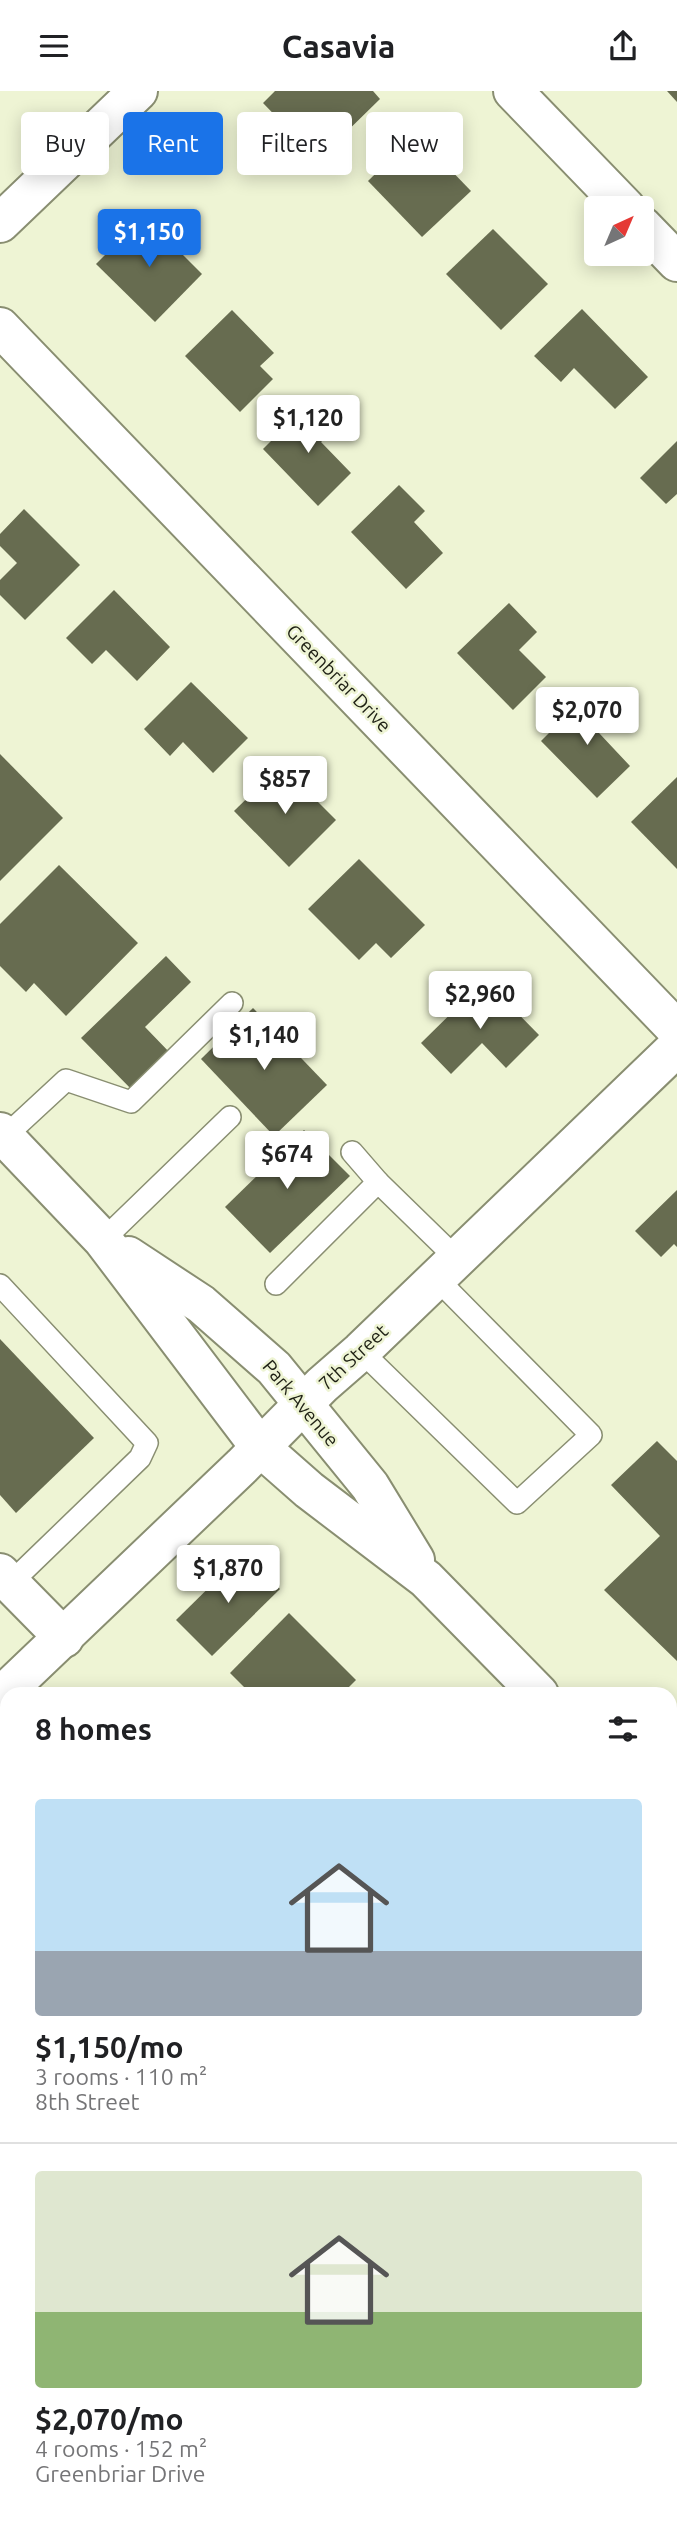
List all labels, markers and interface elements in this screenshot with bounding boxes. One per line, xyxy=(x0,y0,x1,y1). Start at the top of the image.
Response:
icon: menu xyxy=(35,27,73,65)
icon: share xyxy=(604,27,642,65)
text: Casavia xyxy=(282,28,395,64)
chip: Buy xyxy=(21,112,109,175)
chip: Rent xyxy=(123,112,223,175)
chip: Filters xyxy=(237,112,352,175)
chip: New xyxy=(366,112,463,175)
north arrow xyxy=(584,196,654,266)
map controls xyxy=(584,196,654,266)
pin: $1,150 xyxy=(92,209,206,269)
text: $1,150 xyxy=(114,219,184,244)
pin: $1,120 xyxy=(251,395,365,455)
text: $1,120 xyxy=(273,405,343,430)
street label: Greenbriar Drive xyxy=(282,620,396,736)
pin: $2,070 xyxy=(530,687,644,747)
text: $2,070 xyxy=(552,697,622,722)
pin: $857 xyxy=(244,757,326,816)
text: $857 xyxy=(259,766,311,791)
pin: $2,960 xyxy=(423,971,537,1031)
text: $2,960 xyxy=(445,981,515,1006)
pin: $1,140 xyxy=(207,1013,321,1072)
text: $1,140 xyxy=(229,1022,299,1047)
pin: $674 xyxy=(246,1131,328,1191)
text: $674 xyxy=(261,1141,313,1166)
street label: 7th Street xyxy=(314,1319,392,1395)
street label: Park Avenue xyxy=(258,1355,344,1451)
pin: $1,870 xyxy=(171,1545,285,1605)
text: $1,870 xyxy=(193,1555,263,1580)
icon: filters xyxy=(604,1710,642,1748)
text: 8 homes xyxy=(35,1712,152,1746)
icon: home xyxy=(276,1845,402,1971)
text: $1,150/mo xyxy=(35,2030,184,2064)
text: 3 rooms · 110 m² xyxy=(35,2064,207,2089)
text: 8th Street xyxy=(35,2089,140,2114)
icon: home xyxy=(276,2217,402,2343)
text: $2,070/mo xyxy=(35,2402,184,2436)
text: 4 rooms · 152 m² xyxy=(35,2436,207,2461)
text: Greenbriar Drive xyxy=(35,2461,205,2486)

